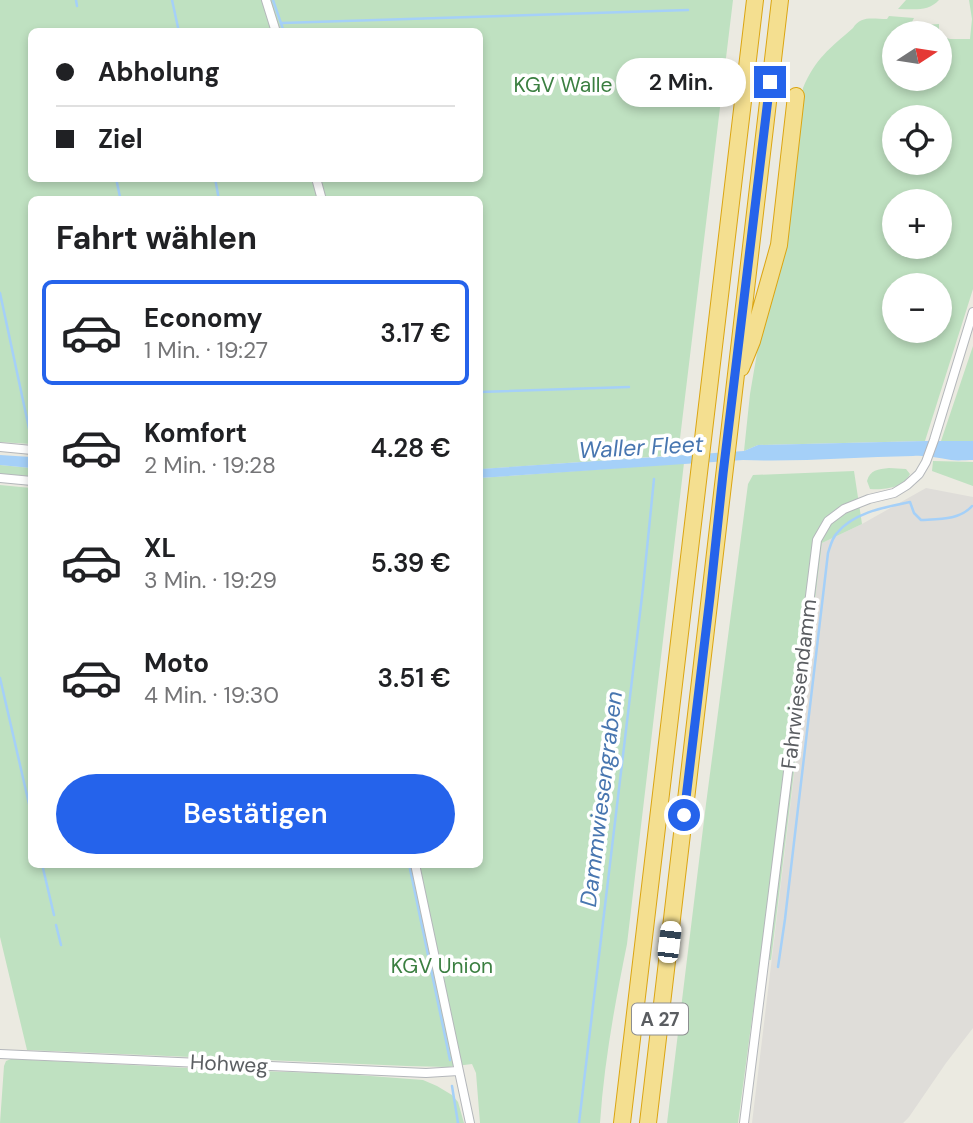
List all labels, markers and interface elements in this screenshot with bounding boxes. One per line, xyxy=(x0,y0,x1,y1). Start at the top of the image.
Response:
north arrow xyxy=(882,21,952,91)
map controls xyxy=(882,21,952,343)
text: Abholung xyxy=(98,55,220,89)
callout: 2 Min. xyxy=(616,57,746,106)
route end xyxy=(754,66,786,98)
text: 2 Min. xyxy=(649,67,713,97)
park label: KGV Walle xyxy=(514,71,613,99)
button: locate xyxy=(882,105,952,175)
text: Ziel xyxy=(98,122,143,156)
button: + xyxy=(882,189,952,259)
text: Fahrt wählen xyxy=(56,217,257,259)
button: − xyxy=(882,273,952,343)
icon: car xyxy=(60,301,123,364)
text: Economy xyxy=(144,301,262,335)
text: 3.17 € xyxy=(380,316,451,350)
text: 1 Min. · 19:27 xyxy=(144,335,268,365)
icon: car xyxy=(60,416,123,479)
text: Komfort xyxy=(144,416,247,450)
water label: Waller Fleet xyxy=(578,429,704,465)
text: 4.28 € xyxy=(371,431,451,465)
text: 2 Min. · 19:28 xyxy=(144,450,276,480)
icon: car xyxy=(60,531,123,594)
text: XL xyxy=(144,531,176,565)
text: 5.39 € xyxy=(371,546,451,580)
text: 3 Min. · 19:29 xyxy=(144,565,277,595)
street label: Fahrwiesendamm xyxy=(775,597,823,771)
icon: car xyxy=(60,646,123,709)
text: Moto xyxy=(144,646,209,680)
text: 3.51 € xyxy=(377,661,451,695)
text: 4 Min. · 19:30 xyxy=(144,680,279,710)
water label: Dammwiesengraben xyxy=(573,689,629,909)
button: Bestätigen xyxy=(56,774,455,854)
route start xyxy=(668,799,700,831)
car xyxy=(657,920,682,964)
park label: KGV Union xyxy=(391,952,493,980)
road number: A 27 xyxy=(632,1004,688,1035)
street label: Hohweg xyxy=(189,1048,269,1080)

